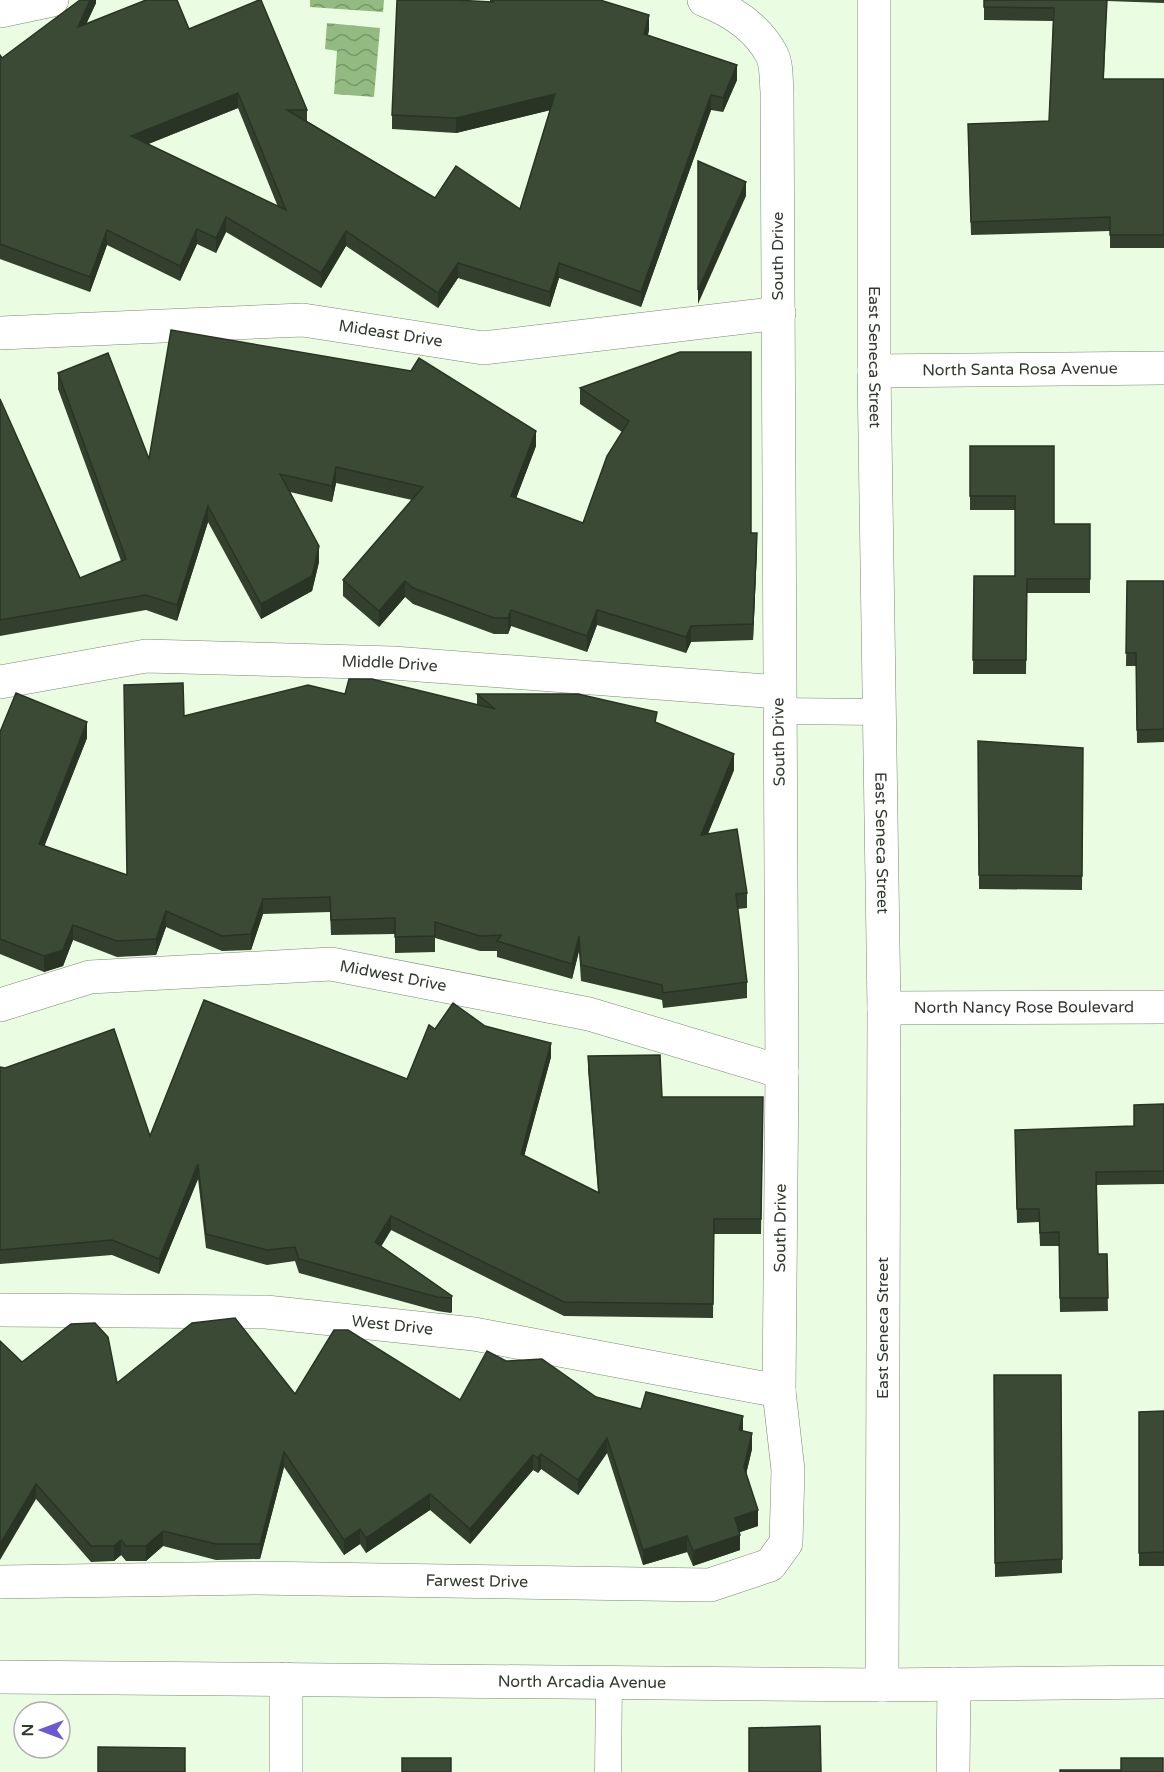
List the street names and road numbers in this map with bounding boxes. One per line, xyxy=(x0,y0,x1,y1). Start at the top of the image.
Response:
street label: South Drive xyxy=(768,212,788,300)
street label: East Seneca Street xyxy=(864,286,885,428)
street label: Mideast Drive xyxy=(337,316,444,352)
street label: North Santa Rosa Avenue xyxy=(922,358,1118,381)
street label: Middle Drive xyxy=(341,652,438,676)
street label: South Drive xyxy=(768,697,790,787)
street label: East Seneca Street xyxy=(870,772,893,914)
street label: Midwest Drive xyxy=(338,956,448,996)
street label: North Nancy Rose Boulevard xyxy=(914,997,1134,1018)
street label: South Drive xyxy=(770,1184,791,1273)
street label: East Seneca Street xyxy=(873,1257,893,1399)
street label: West Drive xyxy=(351,1311,434,1340)
street label: Farwest Drive xyxy=(425,1571,528,1592)
street label: North Arcadia Avenue xyxy=(498,1672,666,1693)

